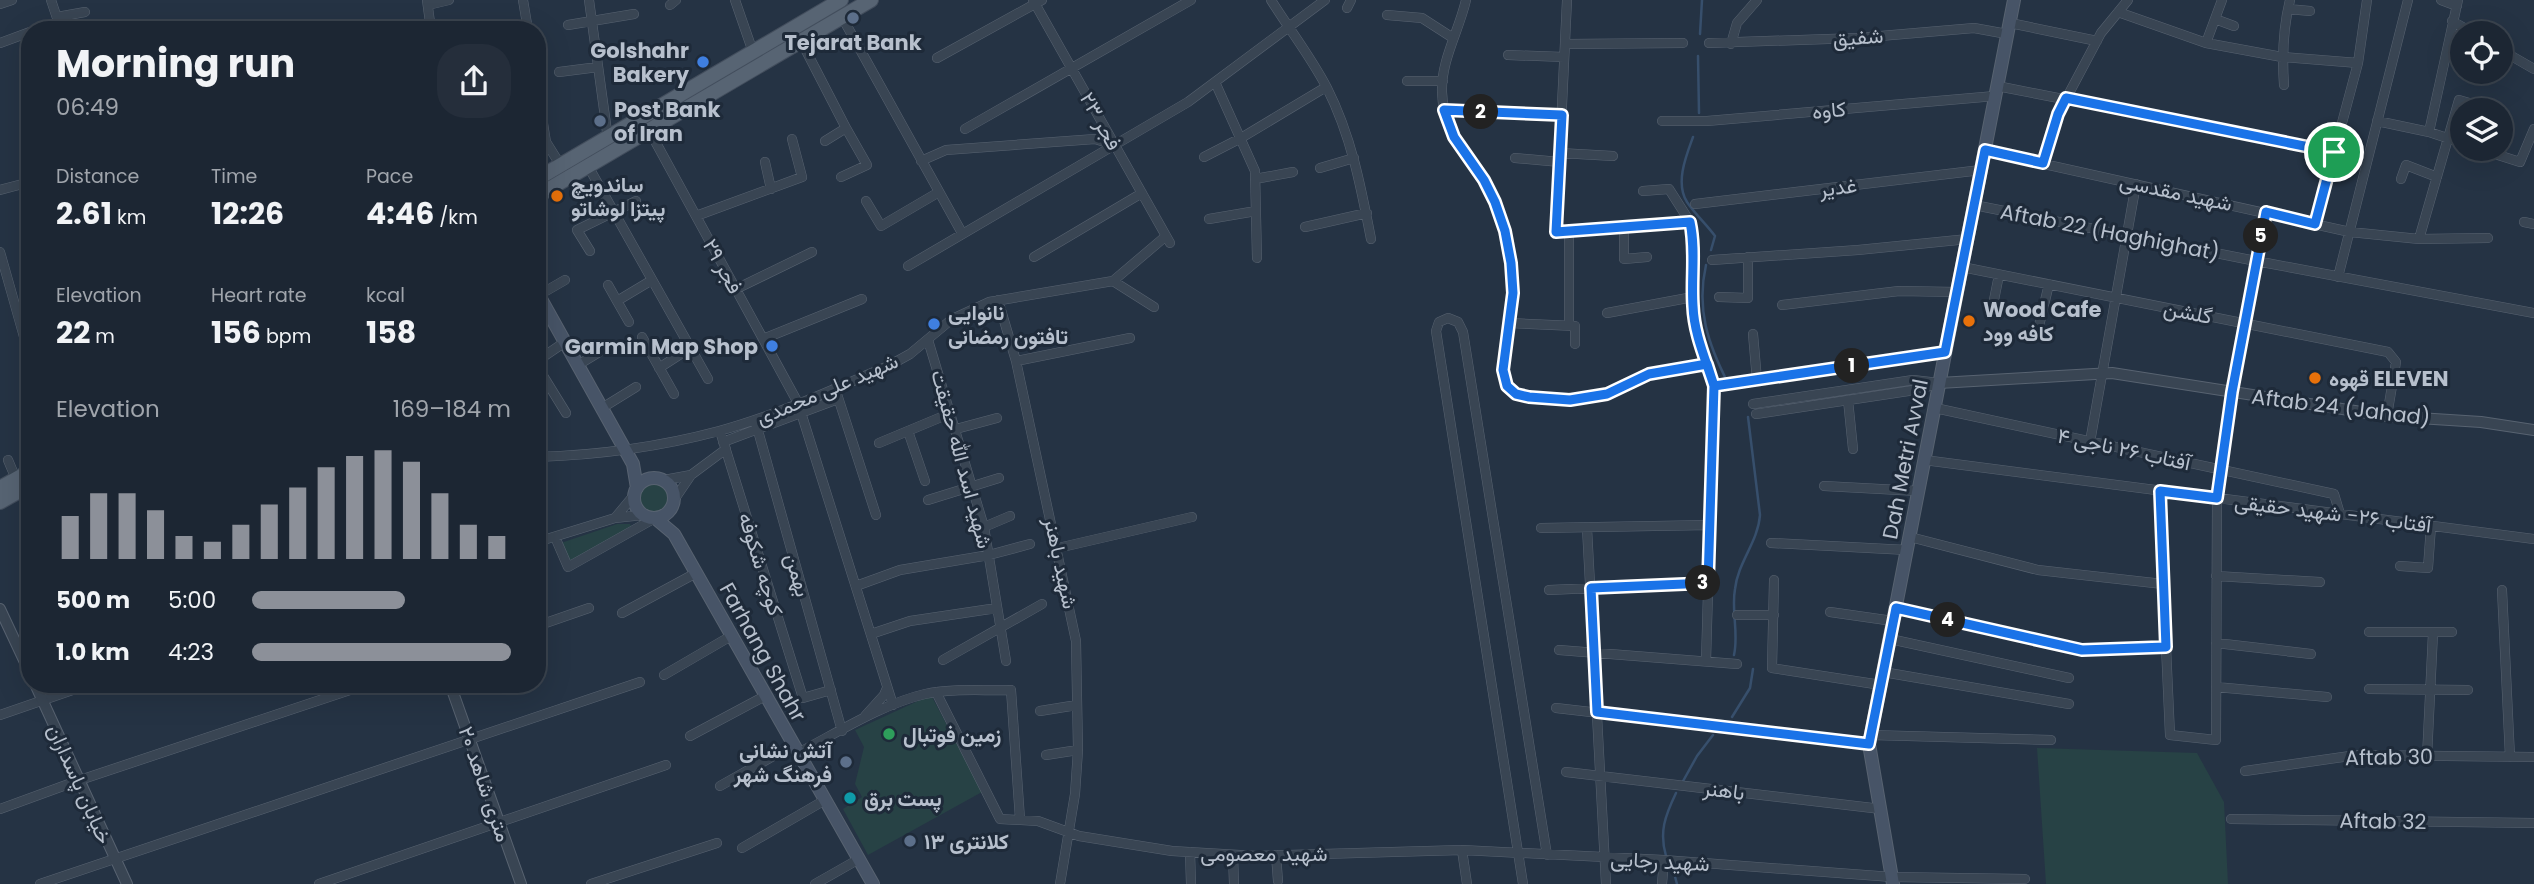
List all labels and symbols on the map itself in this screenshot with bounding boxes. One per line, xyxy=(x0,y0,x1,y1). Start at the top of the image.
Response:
marker: Tejarat Bank xyxy=(845,10,861,26)
street label: شفیق xyxy=(1832,21,1884,53)
place label: Tejarat Bank xyxy=(784,28,922,57)
place label: Golshahr Bakery xyxy=(590,36,690,89)
marker: Golshahr Bakery xyxy=(695,54,711,70)
street label: فجر ۲۳ xyxy=(1073,87,1129,155)
pin: 2 xyxy=(1464,94,1498,130)
street label: کاوه xyxy=(1811,94,1847,126)
place label: Post Bank of Iran xyxy=(614,95,720,148)
marker: Post Bank of Iran xyxy=(592,113,608,129)
pin xyxy=(2304,122,2364,182)
street label: شهید مقدسی xyxy=(2117,166,2235,218)
place label: ساندویچ پیتزا لوشاتو xyxy=(571,170,665,223)
street label: غدیر xyxy=(1817,170,1858,204)
marker: ساندویچ پیتزا لوشاتو xyxy=(549,188,565,204)
street label: Aftab 22 (Haghighat) xyxy=(1998,197,2222,267)
pin: 5 xyxy=(2244,218,2278,254)
street label: فجر ۲۹ xyxy=(696,233,750,299)
street label: گلشن xyxy=(2161,293,2215,331)
place label: Wood Cafe کافه وود xyxy=(1983,295,2101,348)
place label: نانوایی تافتون رمضانی xyxy=(948,298,1068,351)
marker: Wood Cafe کافه وود xyxy=(1961,313,1977,329)
marker: نانوایی تافتون رمضانی xyxy=(926,316,942,332)
place label: Garmin Map Shop xyxy=(565,332,758,361)
marker: Garmin Map Shop xyxy=(764,338,780,354)
street label: شهید علی محمدی xyxy=(751,346,903,432)
pin: 1 xyxy=(1834,348,1870,384)
place label: قهوه ELEVEN xyxy=(2329,364,2449,393)
street label: شهید اسد الله حقیقت xyxy=(924,366,1000,552)
marker: قهوه ELEVEN xyxy=(2307,370,2323,386)
street label: Dah Metri Avval xyxy=(1875,376,1935,542)
street label: Aftab 24 (Jahad) xyxy=(2250,382,2432,432)
street label: آفتاب ۲۶ ناجی ۴ xyxy=(2055,421,2195,478)
street label: آفتاب ۲۶- شهید حقیقی xyxy=(2233,487,2435,540)
street label: کوچه شکوفه xyxy=(732,509,790,619)
street label: شهید باهنر xyxy=(1037,514,1085,611)
street label: بهمن xyxy=(778,550,818,600)
pin: 3 xyxy=(1686,566,1720,600)
street label: Farhang Shahr xyxy=(713,577,813,727)
pin: 4 xyxy=(1930,602,1966,638)
street label: خیابان پاسداران xyxy=(41,720,119,848)
place label: زمین فوتبال xyxy=(903,720,1001,749)
street label: ۲۰ متری شاهد xyxy=(452,722,518,846)
marker: زمین فوتبال xyxy=(881,726,897,742)
place label: آتش نشانی فرهنگ شهر xyxy=(733,736,834,789)
street label: Aftab 30 xyxy=(2345,742,2433,772)
marker: آتش نشانی فرهنگ شهر xyxy=(838,754,854,770)
street label: باهنر xyxy=(1701,773,1746,807)
place label: پست برق xyxy=(864,784,942,813)
marker: پست برق xyxy=(842,790,858,806)
street label: Aftab 32 xyxy=(2339,806,2427,836)
place label: کلانتری ۱۳ xyxy=(924,827,1009,856)
marker: کلانتری ۱۳ xyxy=(902,833,918,849)
street label: شهید معصومی xyxy=(1200,839,1328,868)
street label: شهید رجایی xyxy=(1610,844,1710,878)

